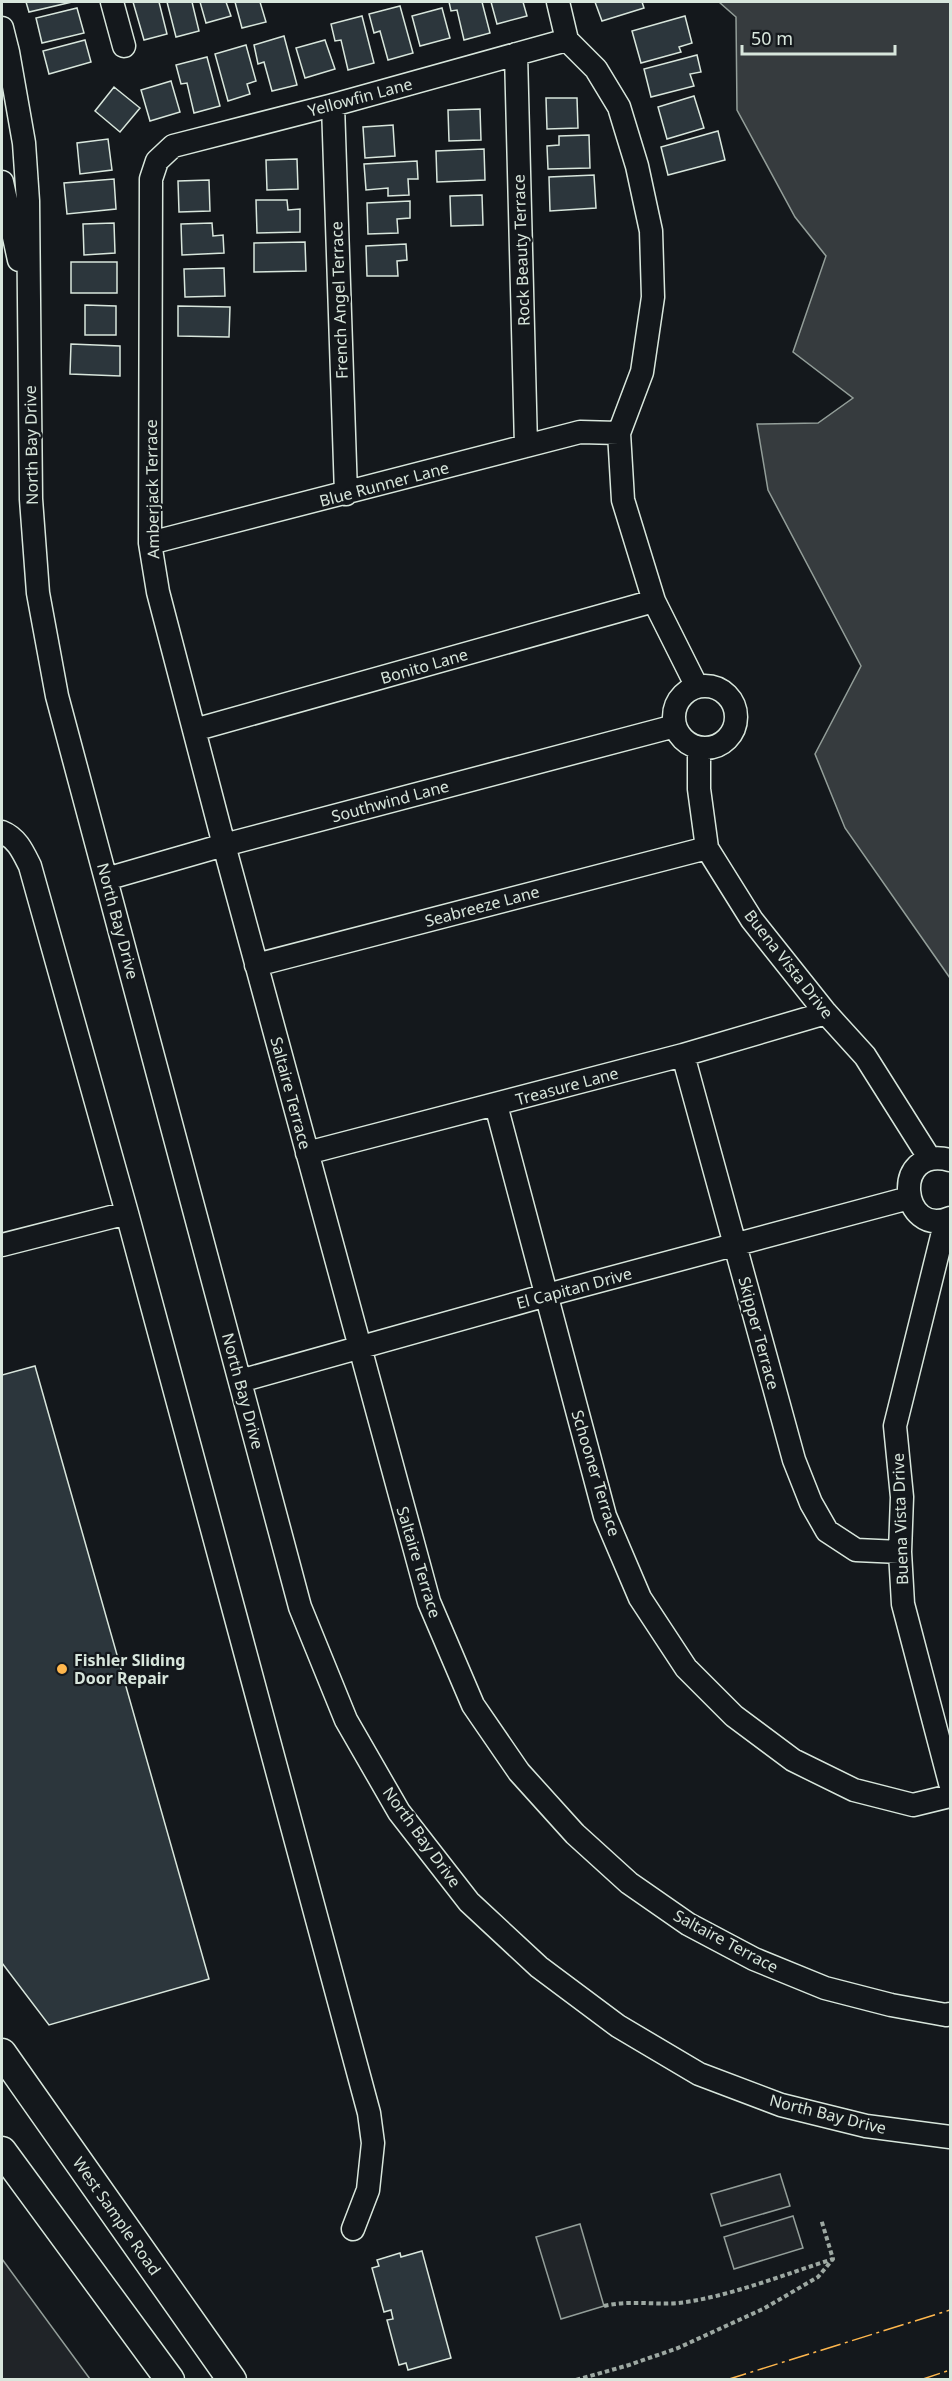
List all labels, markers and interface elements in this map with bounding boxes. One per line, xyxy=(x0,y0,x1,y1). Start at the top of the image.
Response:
scale bar xyxy=(742,18,895,56)
text: 50 m xyxy=(751,26,793,50)
street label: Yellowfin Lane xyxy=(305,72,415,122)
street label: Rock Beauty Terrace xyxy=(507,174,535,326)
street label: French Angel Terrace xyxy=(325,221,353,379)
street label: North Bay Drive xyxy=(19,385,43,505)
street label: Amberjack Terrace xyxy=(140,419,164,559)
street label: Blue Runner Lane xyxy=(317,456,451,512)
street label: Bonito Lane xyxy=(378,643,470,689)
street label: Southwind Lane xyxy=(329,775,451,827)
street label: North Bay Drive xyxy=(92,860,144,982)
street label: Seabreeze Lane xyxy=(422,880,542,932)
street label: Buena Vista Drive xyxy=(740,905,838,1023)
street label: Saltaire Terrace xyxy=(265,1034,317,1152)
street label: Treasure Lane xyxy=(513,1062,621,1110)
street label: El Capitan Drive xyxy=(514,1262,634,1314)
street label: Skipper Terrace xyxy=(733,1274,785,1392)
street label: North Bay Drive xyxy=(217,1330,269,1452)
street label: Schooner Terrace xyxy=(566,1407,626,1539)
street label: Buena Vista Drive xyxy=(887,1453,913,1585)
street label: Saltaire Terrace xyxy=(392,1503,446,1621)
place label: Fishler Sliding Door Repair xyxy=(74,1649,185,1689)
marker: Fishler Sliding Door Repair xyxy=(55,1662,69,1676)
street label: North Bay Drive xyxy=(378,1782,466,1892)
street label: Saltaire Terrace xyxy=(670,1904,782,1978)
street label: North Bay Drive xyxy=(767,2089,889,2139)
street label: West Sample Road xyxy=(68,2153,166,2279)

